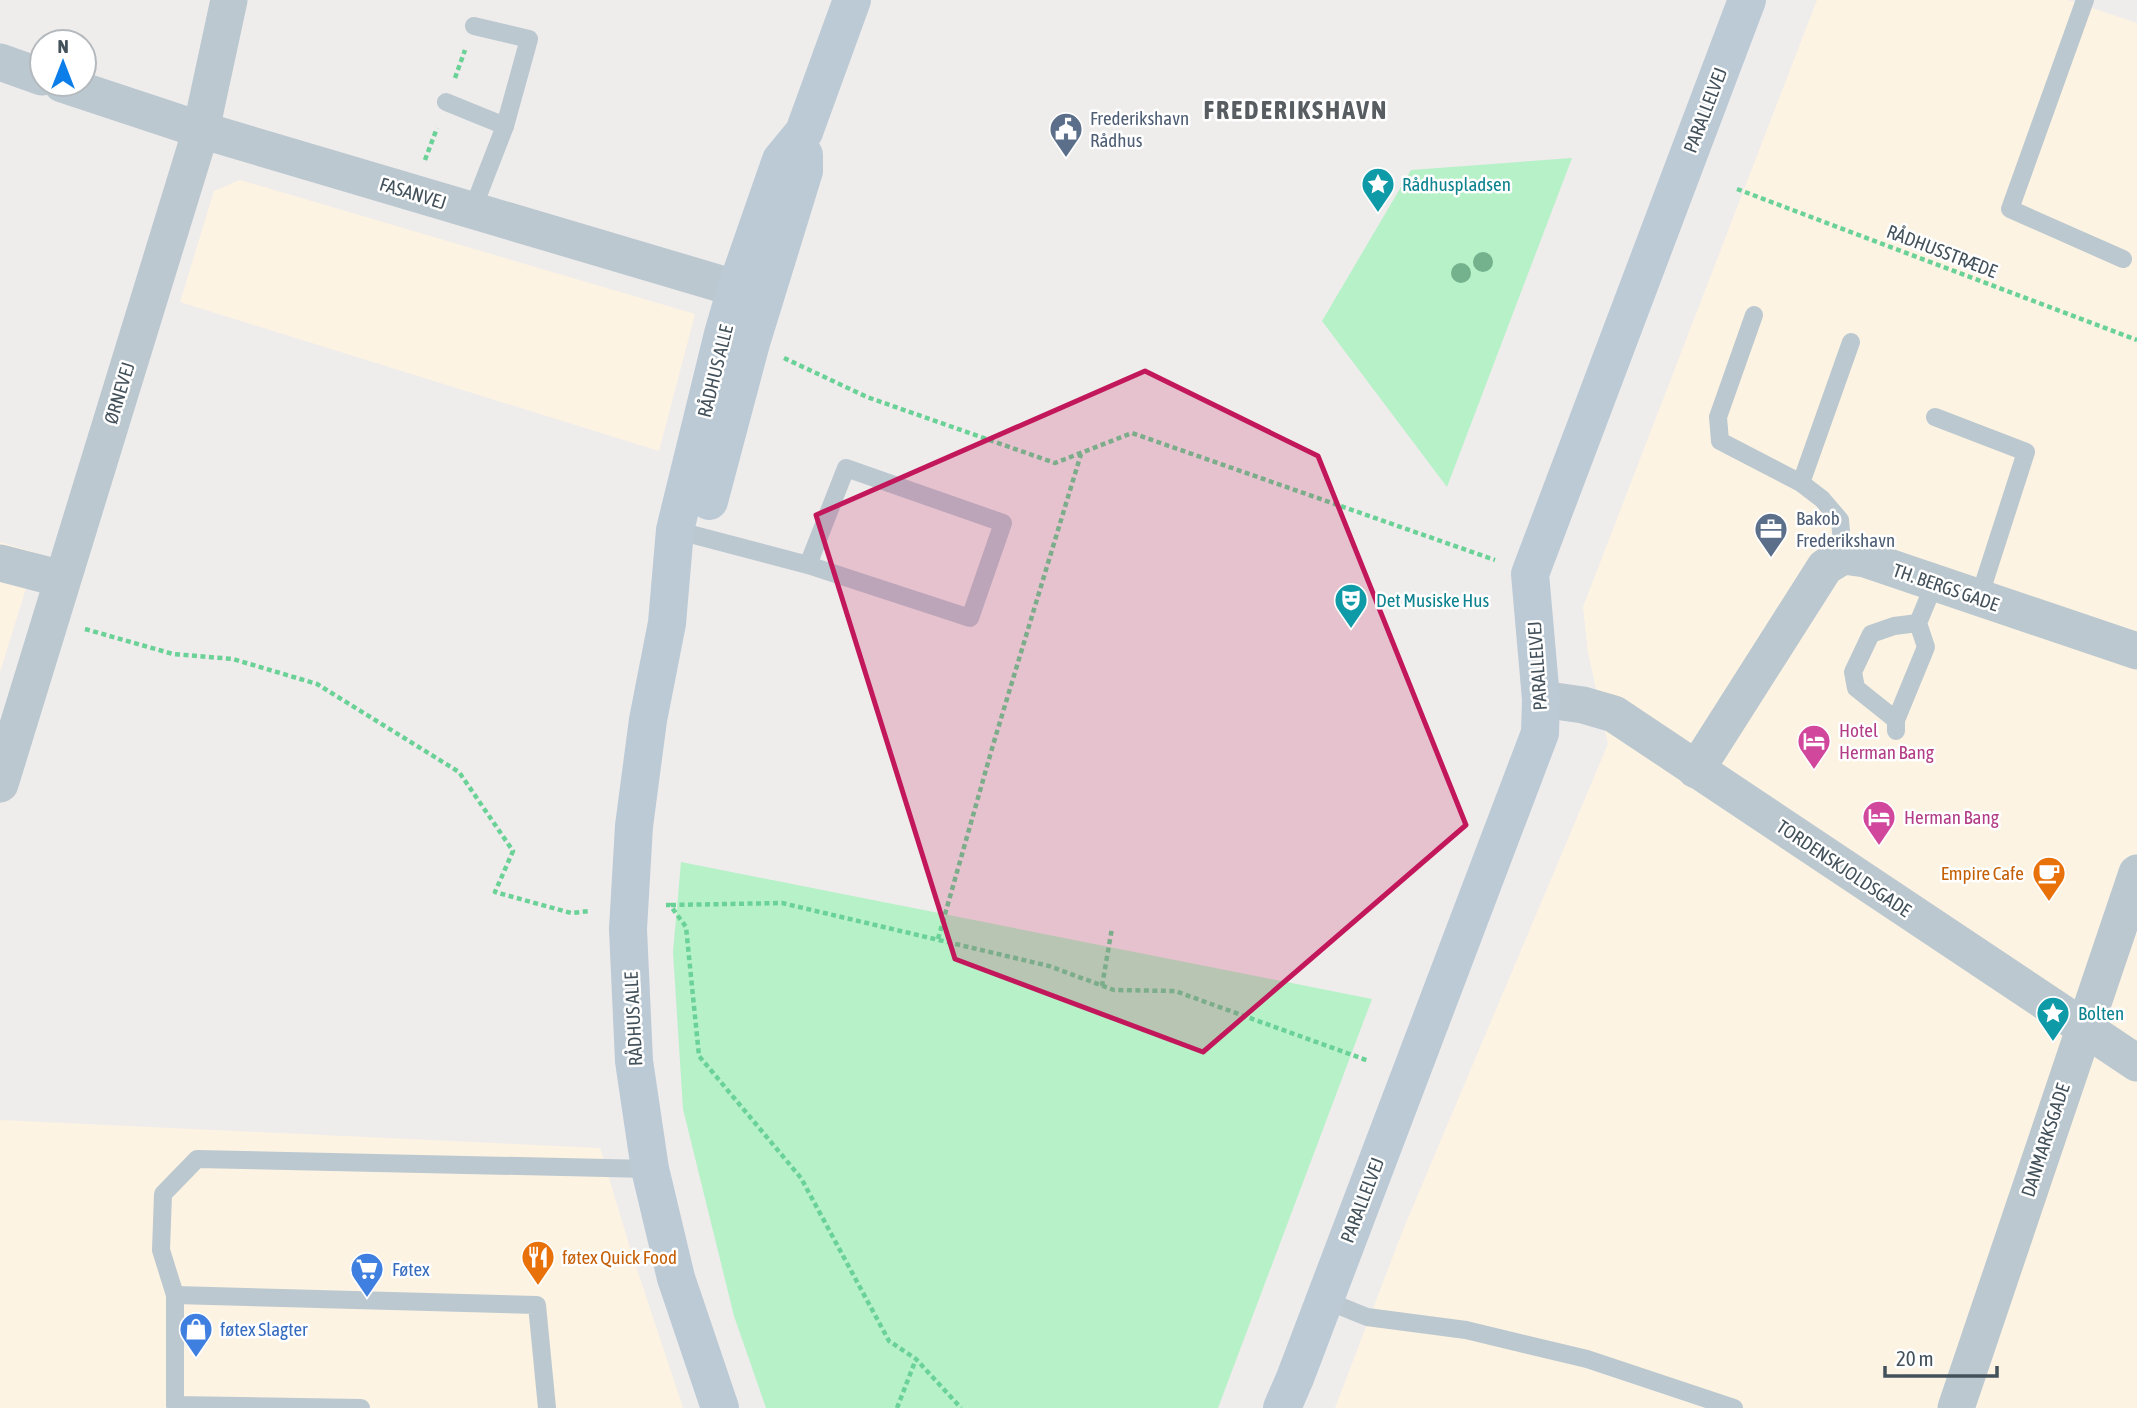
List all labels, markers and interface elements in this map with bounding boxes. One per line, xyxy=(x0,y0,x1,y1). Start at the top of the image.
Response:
north arrow xyxy=(28,28,98,98)
text: N xyxy=(57,35,69,57)
street label: PARALLELVEJ xyxy=(1679,64,1731,156)
district label: FREDERIKSHAVN xyxy=(1204,95,1388,125)
place label: Frederikshavn Rådhus xyxy=(1090,107,1189,151)
public building icon: Frederikshavn Rådhus xyxy=(1047,110,1085,159)
place icon: Rådhuspladsen xyxy=(1359,165,1397,214)
street label: FASANVEJ xyxy=(377,172,449,214)
place label: Rådhuspladsen xyxy=(1402,173,1511,195)
street label: RÅDHUSSTRÆDE xyxy=(1884,220,2000,282)
street label: RÅDHUS ALLE xyxy=(693,323,737,419)
street label: ØRNEVEJ xyxy=(99,359,139,427)
place label: Bakob Frederikshavn xyxy=(1796,507,1895,551)
office icon: Bakob Frederikshavn xyxy=(1752,510,1790,559)
street label: TH. BERGS GADE xyxy=(1890,559,2002,615)
theatre icon: Det Musiske Hus xyxy=(1332,581,1370,630)
place label: Det Musiske Hus xyxy=(1376,589,1489,611)
street label: PARALLELVEJ xyxy=(1523,621,1551,711)
place label: Hotel Herman Bang xyxy=(1839,719,1935,763)
hotel icon: Hotel Herman Bang xyxy=(1795,722,1833,771)
hotel icon: Herman Bang xyxy=(1860,798,1898,847)
place label: Herman Bang xyxy=(1904,806,2000,828)
street label: TORDENSKJOLDSGADE xyxy=(1773,815,1915,921)
cafe icon: Empire Cafe xyxy=(2030,854,2068,903)
place label: Empire Cafe xyxy=(1941,862,2024,884)
street label: RÅDHUS ALLE xyxy=(620,971,646,1067)
place icon: Bolten xyxy=(2034,994,2072,1043)
place label: Bolten xyxy=(2078,1002,2124,1024)
street label: DANMARKSGADE xyxy=(2016,1080,2074,1200)
street label: PARALLELVEJ xyxy=(1336,1154,1388,1246)
restaurant icon: føtex Quick Food xyxy=(519,1238,557,1287)
place label: føtex Quick Food xyxy=(562,1246,677,1268)
supermarket icon: Føtex xyxy=(348,1250,386,1299)
place label: Føtex xyxy=(392,1258,430,1280)
shop icon: føtex Slagter xyxy=(177,1310,215,1359)
place label: føtex Slagter xyxy=(220,1318,308,1340)
scale bar xyxy=(1885,1334,1997,1378)
text: 20 m xyxy=(1896,1346,1934,1370)

